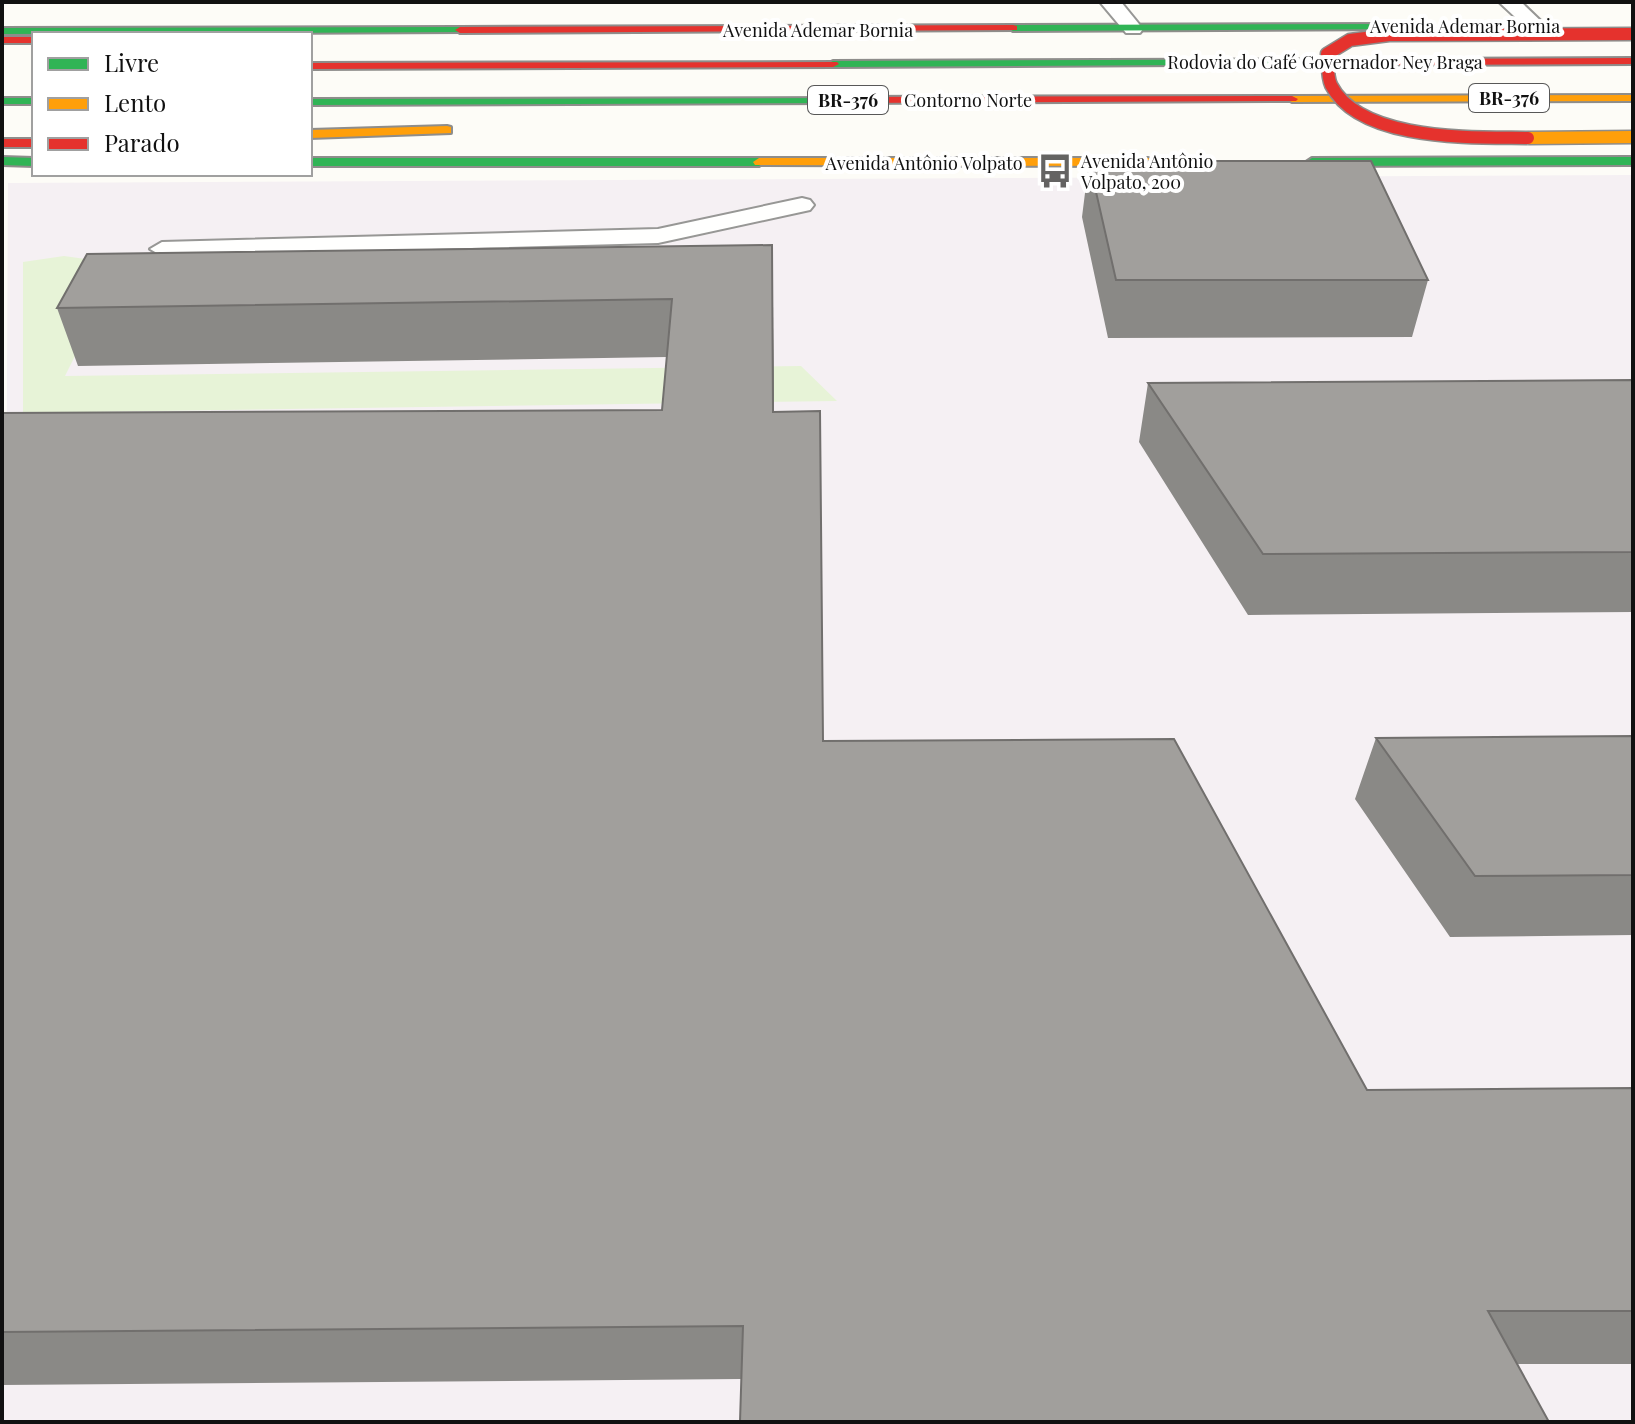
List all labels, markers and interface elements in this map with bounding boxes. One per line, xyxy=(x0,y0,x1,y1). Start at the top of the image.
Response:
street label: Avenida Ademar Bornia xyxy=(1369,14,1560,38)
street label: Avenida Ademar Bornia xyxy=(722,18,913,42)
legend xyxy=(32,32,312,176)
text: Livre xyxy=(104,46,159,78)
street label: Rodovia do Café Governador Ney Braga xyxy=(1167,50,1483,74)
road number: BR-376 xyxy=(1469,84,1549,112)
text: Lento xyxy=(104,86,166,118)
road number: BR-376 xyxy=(808,86,888,114)
street label: Contorno Norte xyxy=(904,88,1032,112)
text: Parado xyxy=(104,126,180,158)
place label: Avenida Antônio Volpato, 200 xyxy=(1080,149,1214,194)
street label: Avenida Antônio Volpato xyxy=(824,151,1023,175)
bus stop icon: Avenida Antônio Volpato, 200 xyxy=(1036,152,1074,190)

